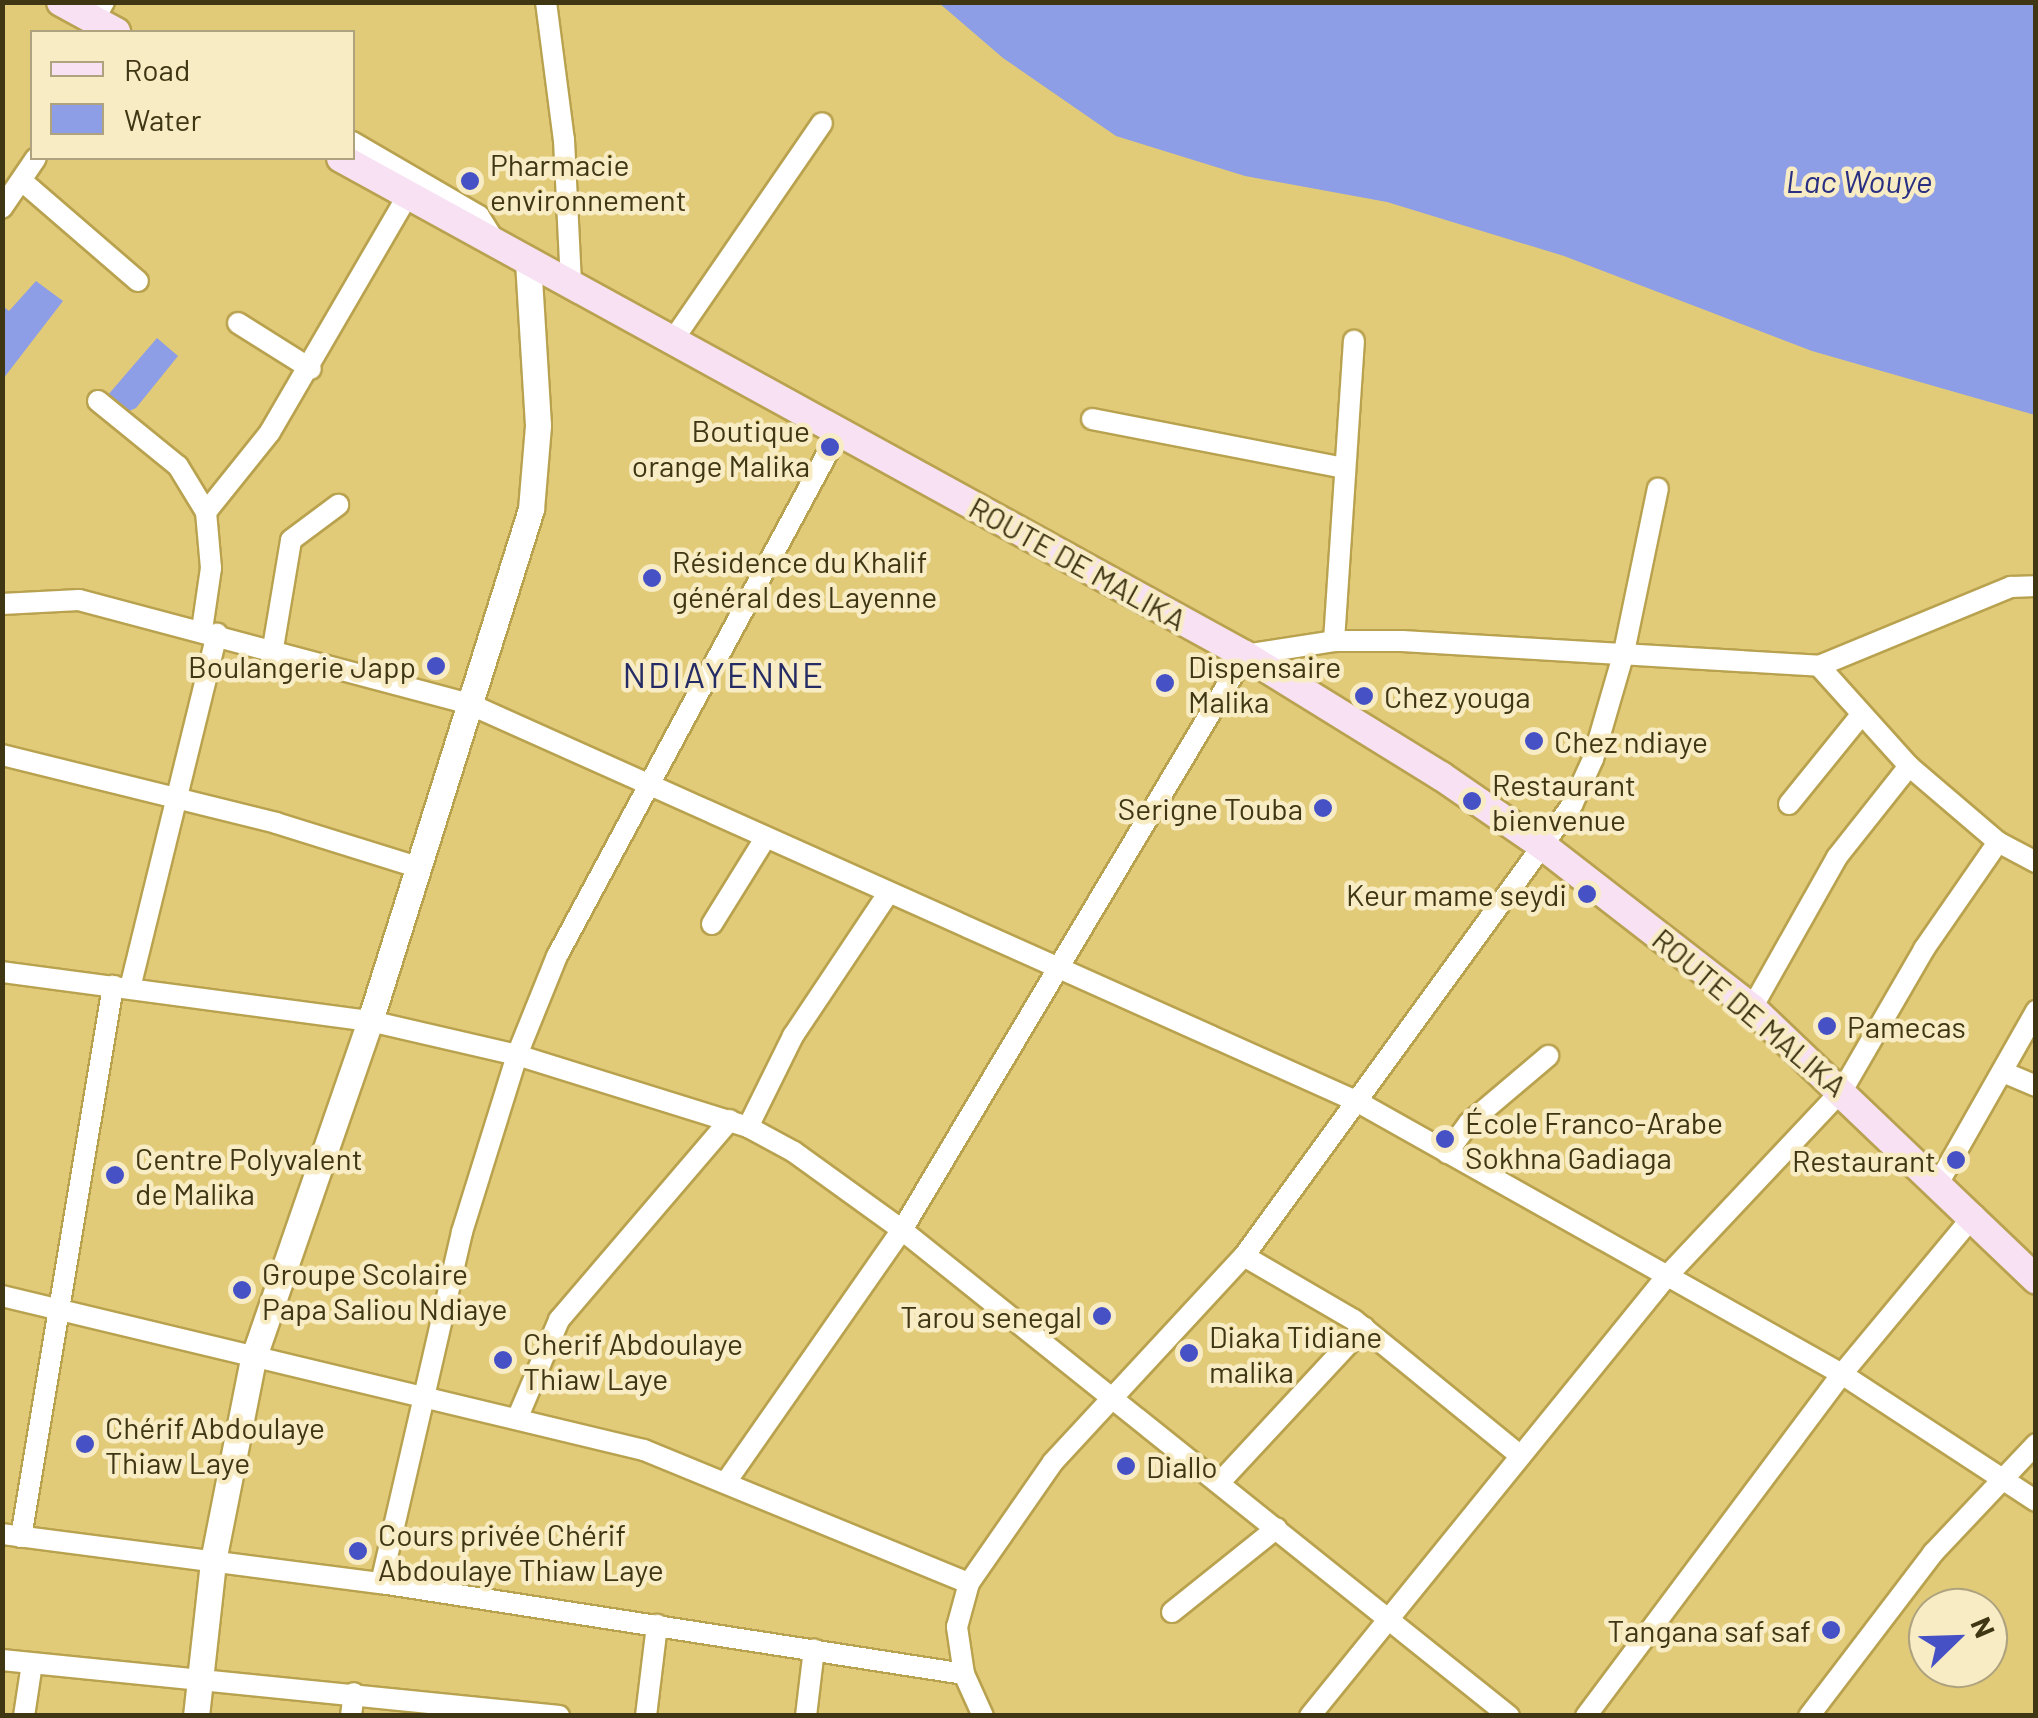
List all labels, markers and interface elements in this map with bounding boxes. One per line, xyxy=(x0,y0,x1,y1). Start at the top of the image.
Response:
legend xyxy=(30,30,355,160)
text: Road xyxy=(124,51,190,87)
text: Water xyxy=(124,101,202,137)
place label: Pharmacie environnement xyxy=(490,146,687,216)
water label: Lac Wouye xyxy=(1786,161,1932,199)
marker: Pharmacie environnement xyxy=(459,170,481,192)
place label: Boutique orange Malika xyxy=(632,412,810,482)
marker: Boutique orange Malika xyxy=(819,436,841,458)
street label: ROUTE DE MALIKA xyxy=(963,489,1193,637)
place label: Résidence du Khalif général des Layenne xyxy=(672,543,937,614)
marker: Résidence du Khalif général des Layenne xyxy=(641,567,663,589)
place label: Boulangerie Japp xyxy=(188,648,416,684)
place label: Dispensaire Malika xyxy=(1188,648,1341,718)
district label: NDIAYENNE xyxy=(622,653,826,695)
marker: Boulangerie Japp xyxy=(425,655,447,677)
marker: Dispensaire Malika xyxy=(1152,670,1178,696)
place label: Chez youga xyxy=(1384,678,1531,714)
marker: Chez youga xyxy=(1353,685,1375,707)
place label: Chez ndiaye xyxy=(1554,723,1708,759)
marker: Chez ndiaye xyxy=(1523,730,1545,752)
place label: Restaurant bienvenue xyxy=(1492,766,1636,836)
place label: Serigne Touba xyxy=(1118,790,1303,826)
marker: Restaurant bienvenue xyxy=(1461,790,1483,812)
marker: Serigne Touba xyxy=(1312,797,1334,819)
place label: Keur mame seydi xyxy=(1346,876,1567,912)
marker: Keur mame seydi xyxy=(1576,883,1598,905)
street label: ROUTE DE MALIKA xyxy=(1646,920,1854,1104)
place label: Pamecas xyxy=(1847,1008,1966,1044)
marker: Pamecas xyxy=(1816,1015,1838,1037)
place label: École Franco-Arabe Sokhna Gadiaga xyxy=(1465,1104,1723,1174)
marker: École Franco-Arabe Sokhna Gadiaga xyxy=(1434,1128,1456,1150)
place label: Centre Polyvalent de Malika xyxy=(135,1140,363,1210)
place label: Restaurant xyxy=(1792,1142,1936,1178)
marker: Restaurant xyxy=(1945,1149,1967,1171)
marker: Centre Polyvalent de Malika xyxy=(104,1164,126,1186)
place label: Groupe Scolaire Papa Saliou Ndiaye xyxy=(262,1255,507,1326)
marker: Groupe Scolaire Papa Saliou Ndiaye xyxy=(231,1279,253,1301)
place label: Tarou senegal xyxy=(900,1298,1082,1334)
marker: Tarou senegal xyxy=(1091,1305,1113,1327)
place label: Diaka Tidiane malika xyxy=(1209,1318,1382,1388)
place label: Cherif Abdoulaye Thiaw Laye xyxy=(523,1325,743,1396)
marker: Diaka Tidiane malika xyxy=(1178,1342,1200,1364)
marker: Cherif Abdoulaye Thiaw Laye xyxy=(492,1349,514,1371)
place label: Chérif Abdoulaye Thiaw Laye xyxy=(105,1409,325,1480)
marker: Chérif Abdoulaye Thiaw Laye xyxy=(74,1433,96,1455)
place label: Diallo xyxy=(1146,1448,1218,1484)
marker: Diallo xyxy=(1115,1455,1137,1477)
place label: Cours privée Chérif Abdoulaye Thiaw Laye xyxy=(378,1516,664,1586)
marker: Cours privée Chérif Abdoulaye Thiaw Laye xyxy=(347,1540,369,1562)
north arrow xyxy=(1908,1588,2008,1688)
place label: Tangana saf saf xyxy=(1607,1612,1811,1648)
text: N xyxy=(1964,1612,2003,1642)
marker: Tangana saf saf xyxy=(1820,1619,1842,1641)

